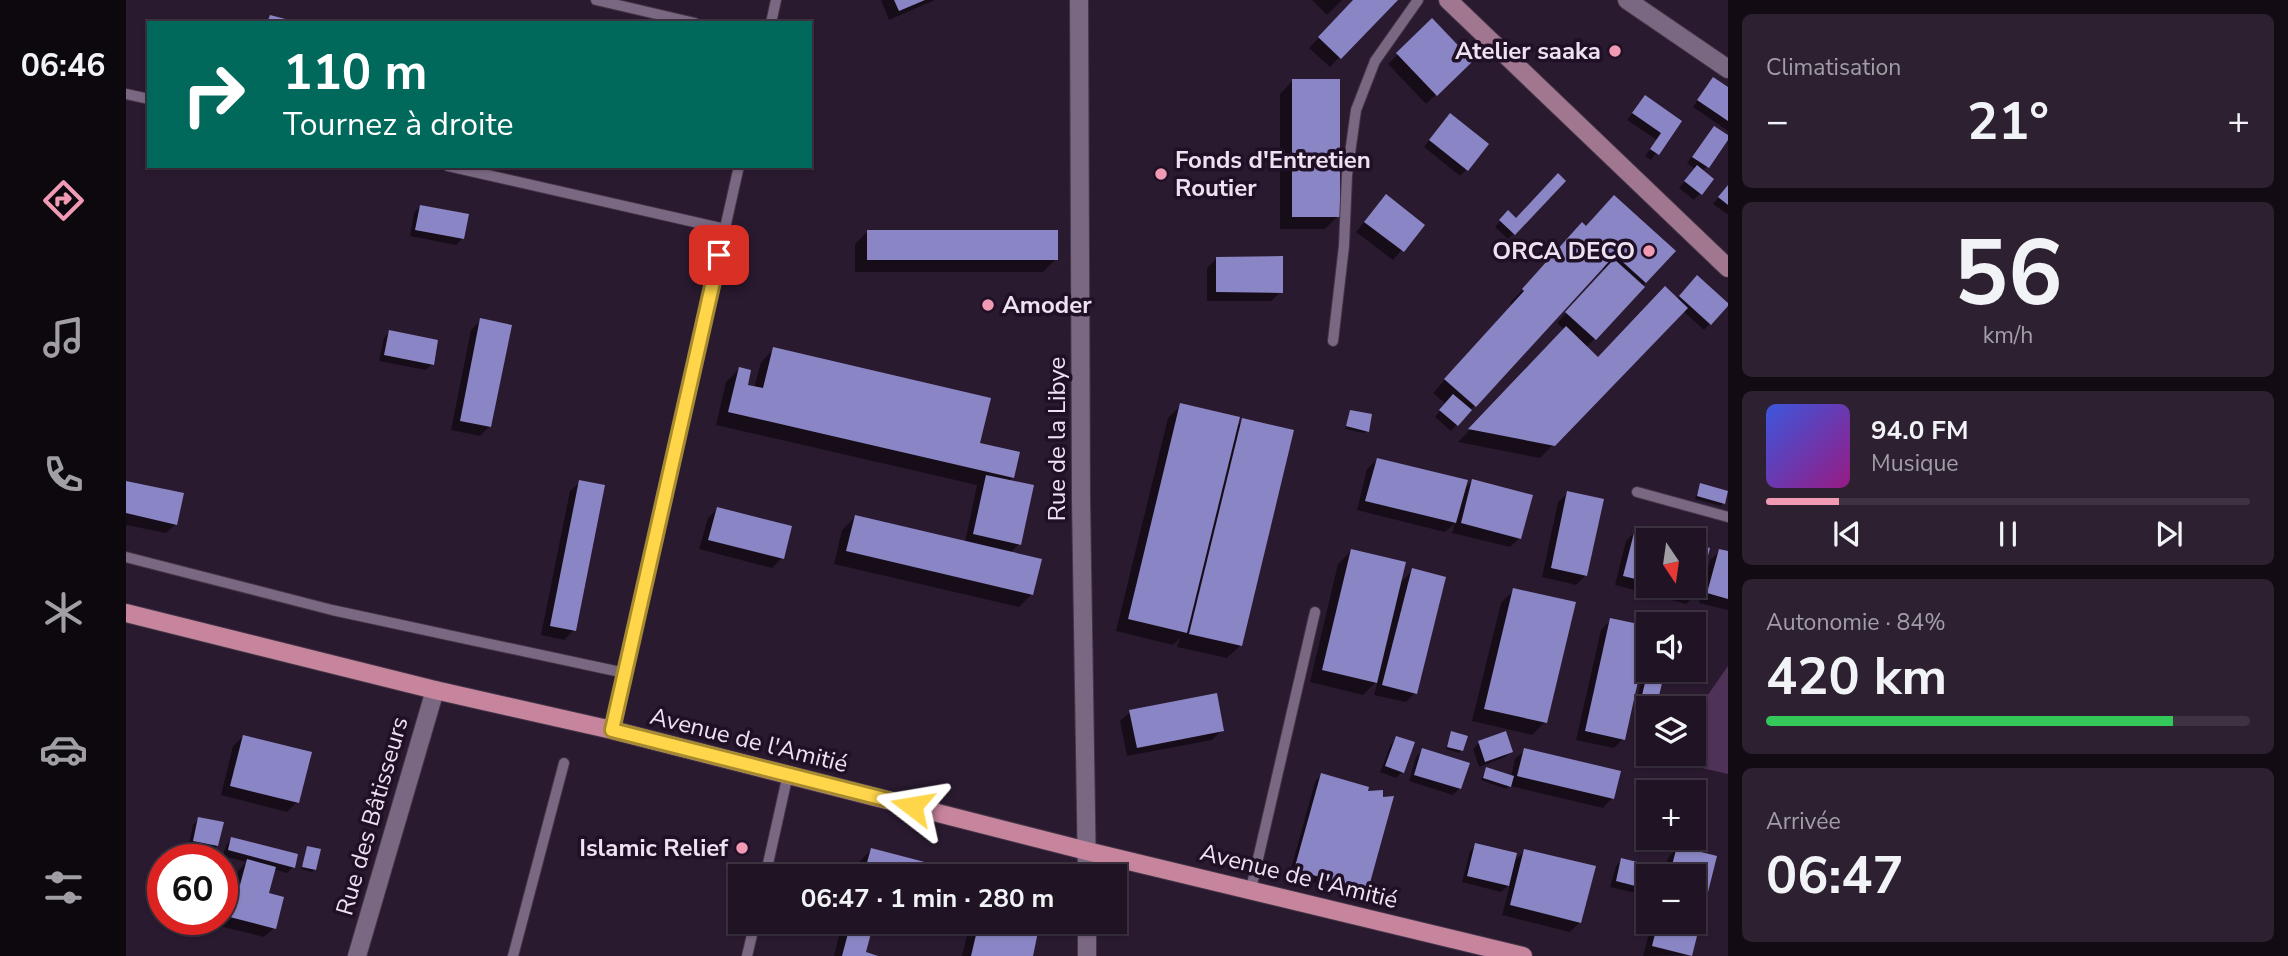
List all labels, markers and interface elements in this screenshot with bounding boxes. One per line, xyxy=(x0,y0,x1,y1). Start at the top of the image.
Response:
place label: Atelier saaka xyxy=(1455,35,1601,67)
text: 110 m xyxy=(283,39,427,106)
marker: Atelier saaka xyxy=(1607,43,1623,59)
text: 06:46 xyxy=(21,44,105,87)
icon: right xyxy=(168,49,259,140)
text: Climatisation xyxy=(1766,52,1901,83)
text: 21° xyxy=(1967,86,2049,157)
text: − xyxy=(1766,96,1789,147)
text: + xyxy=(2227,96,2250,147)
text: Tournez à droite xyxy=(283,103,514,146)
place label: Fonds d'Entretien Routier xyxy=(1175,144,1371,204)
marker: Fonds d'Entretien Routier xyxy=(1153,166,1169,182)
icon: directions xyxy=(39,176,88,225)
text: 56 xyxy=(1953,212,2063,336)
pin xyxy=(689,225,749,285)
place label: ORCA DECO xyxy=(1492,235,1635,267)
icon: arrive xyxy=(700,236,738,274)
marker: ORCA DECO xyxy=(1641,243,1657,259)
place label: Amoder xyxy=(1002,289,1092,321)
marker: Amoder xyxy=(980,297,996,313)
icon: music xyxy=(39,313,88,362)
text: km/h xyxy=(1983,320,2033,351)
street label: Rue de la Libye xyxy=(1041,357,1073,521)
text: 94.0 FM xyxy=(1871,413,1968,448)
text: Musique xyxy=(1871,448,1959,479)
icon: phone xyxy=(39,450,88,499)
icon: previous xyxy=(1828,515,1866,553)
icon: pause xyxy=(1989,515,2027,553)
icon: next xyxy=(2150,515,2188,553)
north arrow xyxy=(1636,528,1706,598)
map controls xyxy=(1636,528,1706,934)
icon: climate xyxy=(39,588,88,637)
text: Autonomie · 84% xyxy=(1766,607,1946,638)
button: sound xyxy=(1636,612,1706,682)
text: 420 km xyxy=(1766,641,1947,712)
button: layers xyxy=(1636,696,1706,766)
street label: Avenue de l'Amitié xyxy=(647,700,851,780)
street label: Rue des Bâtisseurs xyxy=(328,713,416,919)
icon: car xyxy=(39,725,88,774)
position arrow xyxy=(875,769,949,843)
button: + xyxy=(1636,780,1706,850)
text: Arrivée xyxy=(1766,806,1841,837)
place label: Islamic Relief xyxy=(579,832,729,864)
street label: Avenue de l'Amitié xyxy=(1197,836,1401,916)
marker: Islamic Relief xyxy=(734,840,750,856)
text: 06:47 xyxy=(1766,840,1904,911)
speed limit sign: 60 xyxy=(147,844,238,935)
icon: filters xyxy=(39,863,88,912)
button: − xyxy=(1636,864,1706,934)
text: 06:47 · 1 min · 280 m xyxy=(801,881,1054,916)

